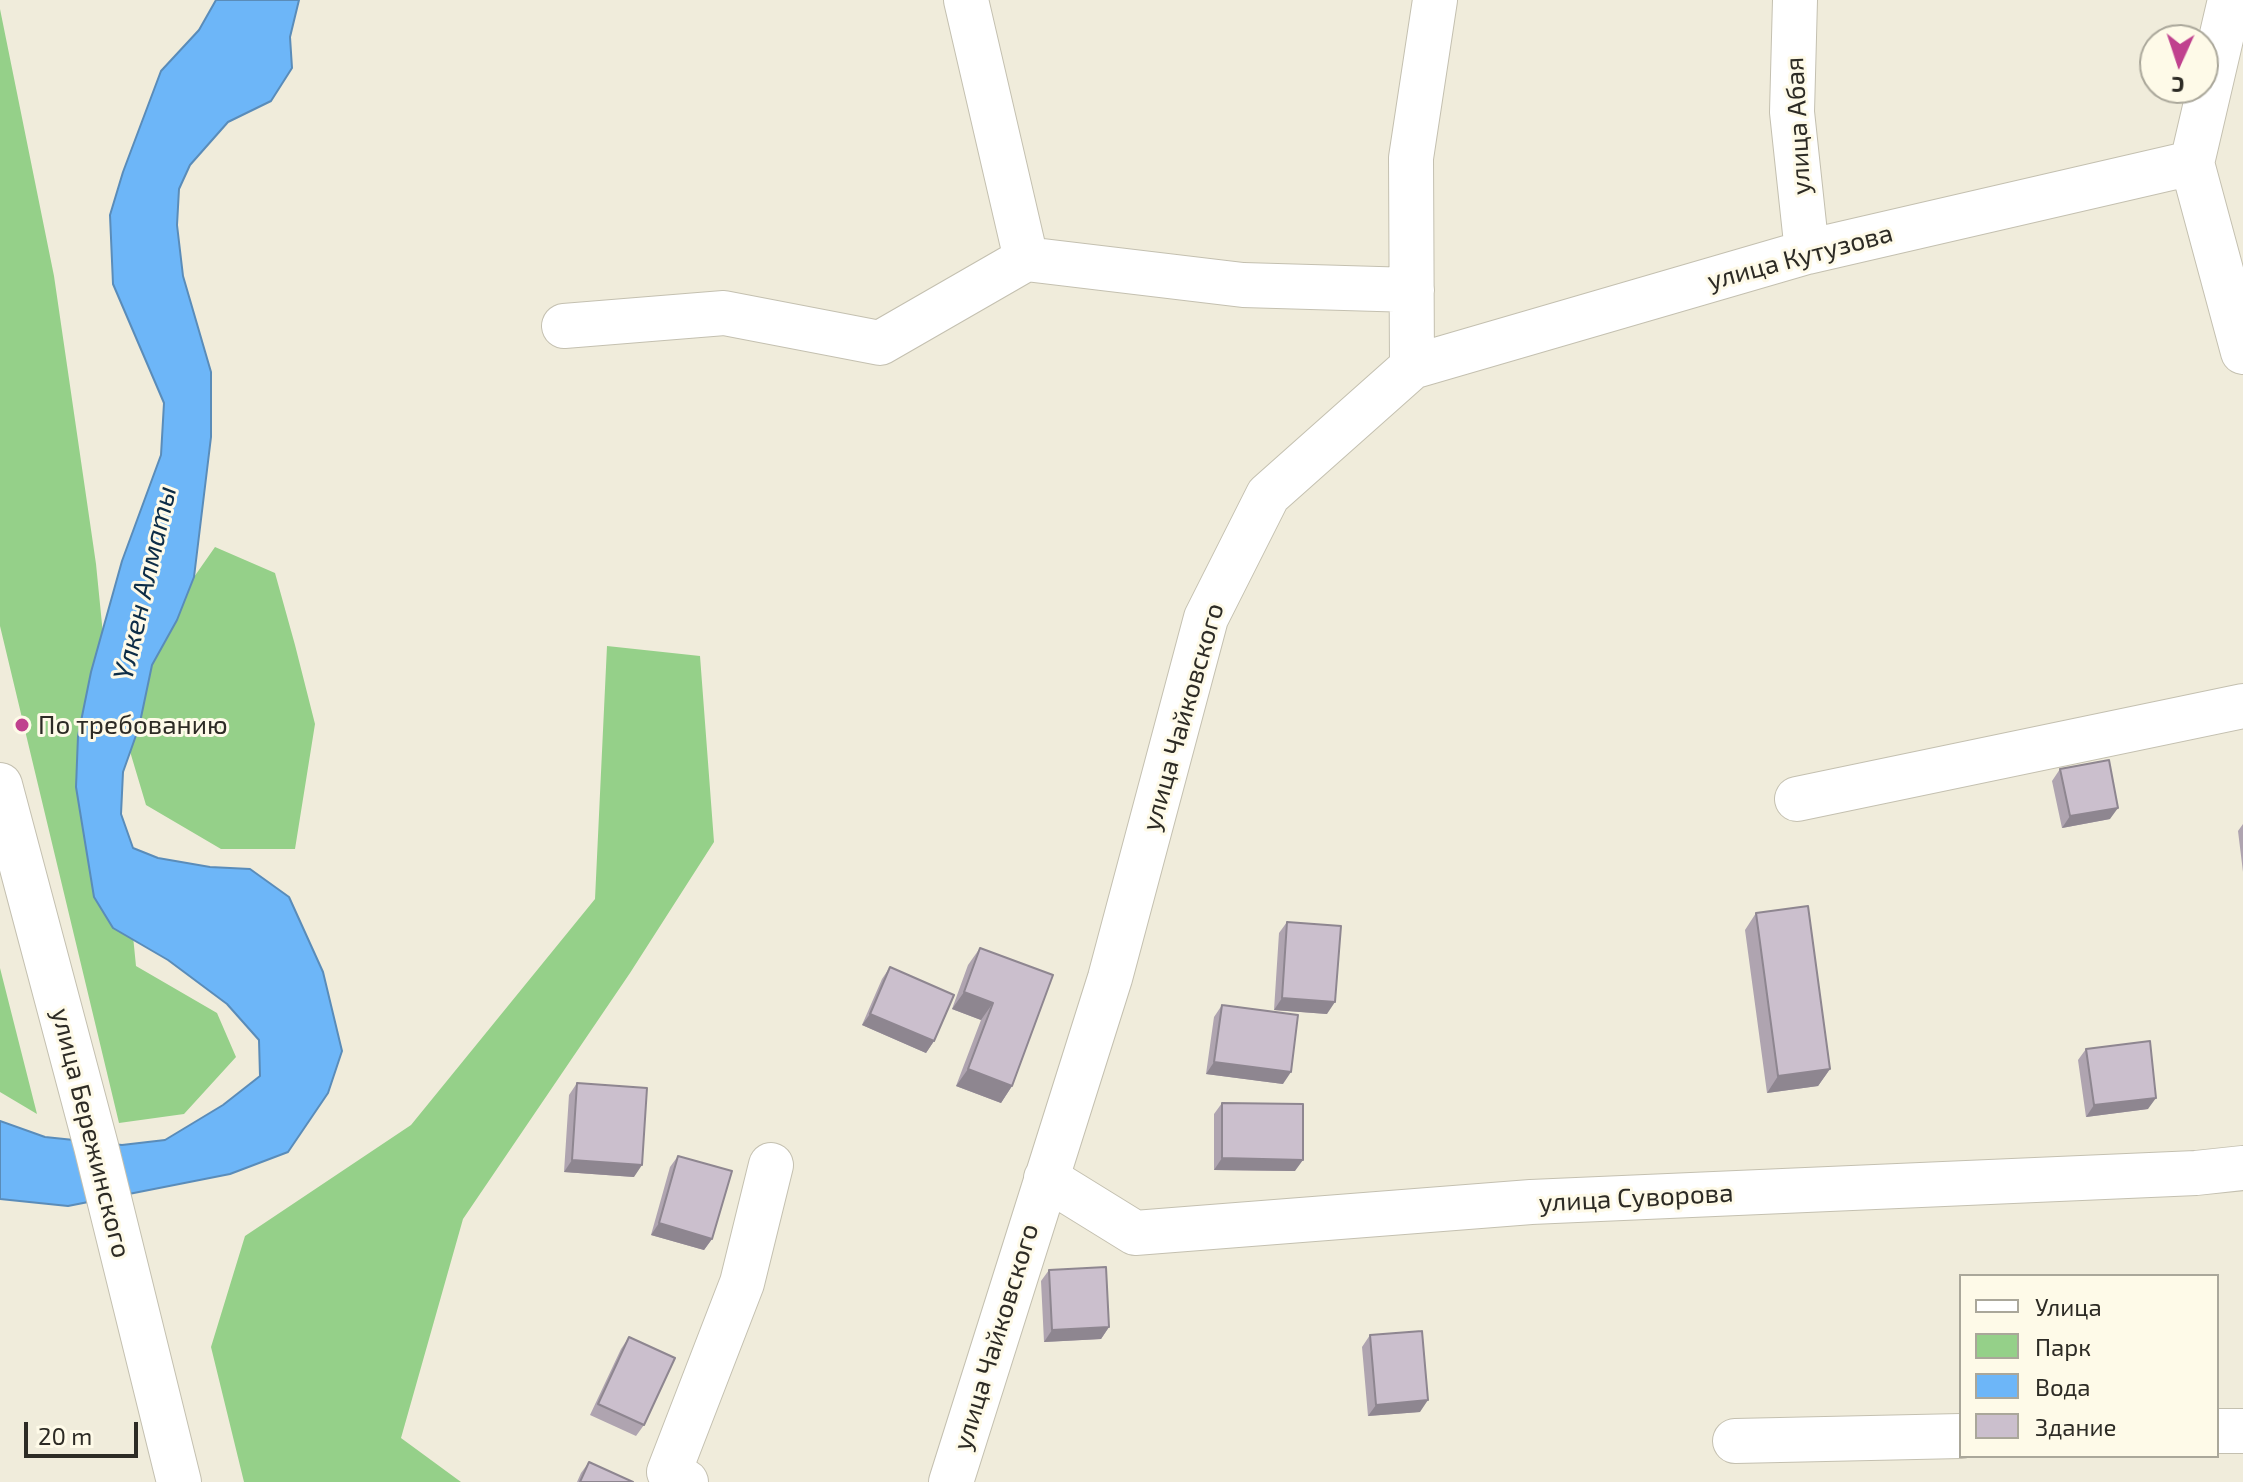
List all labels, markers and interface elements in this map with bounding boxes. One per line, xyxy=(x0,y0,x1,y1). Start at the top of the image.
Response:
north arrow xyxy=(2139,24,2219,104)
street label: улица Абая xyxy=(1779,56,1817,196)
text: С xyxy=(2171,73,2185,99)
street label: улица Кутузова xyxy=(1704,217,1896,297)
water label: Үлкен Алматы xyxy=(106,483,184,683)
street label: улица Чайковского xyxy=(1136,600,1230,834)
place label: По требованию xyxy=(38,709,228,741)
marker: По требованию xyxy=(13,716,31,734)
street label: улица Бережинского xyxy=(45,1005,137,1261)
street label: улица Суворова xyxy=(1538,1177,1734,1219)
street label: улица Чайковского xyxy=(947,1220,1045,1454)
legend xyxy=(1959,1274,2219,1458)
text: Улица xyxy=(2035,1292,2102,1321)
text: Парк xyxy=(2035,1332,2091,1361)
text: Вода xyxy=(2035,1372,2091,1401)
scale bar xyxy=(28,1406,142,1456)
text: Здание xyxy=(2035,1412,2117,1441)
text: 20 m xyxy=(38,1421,92,1450)

